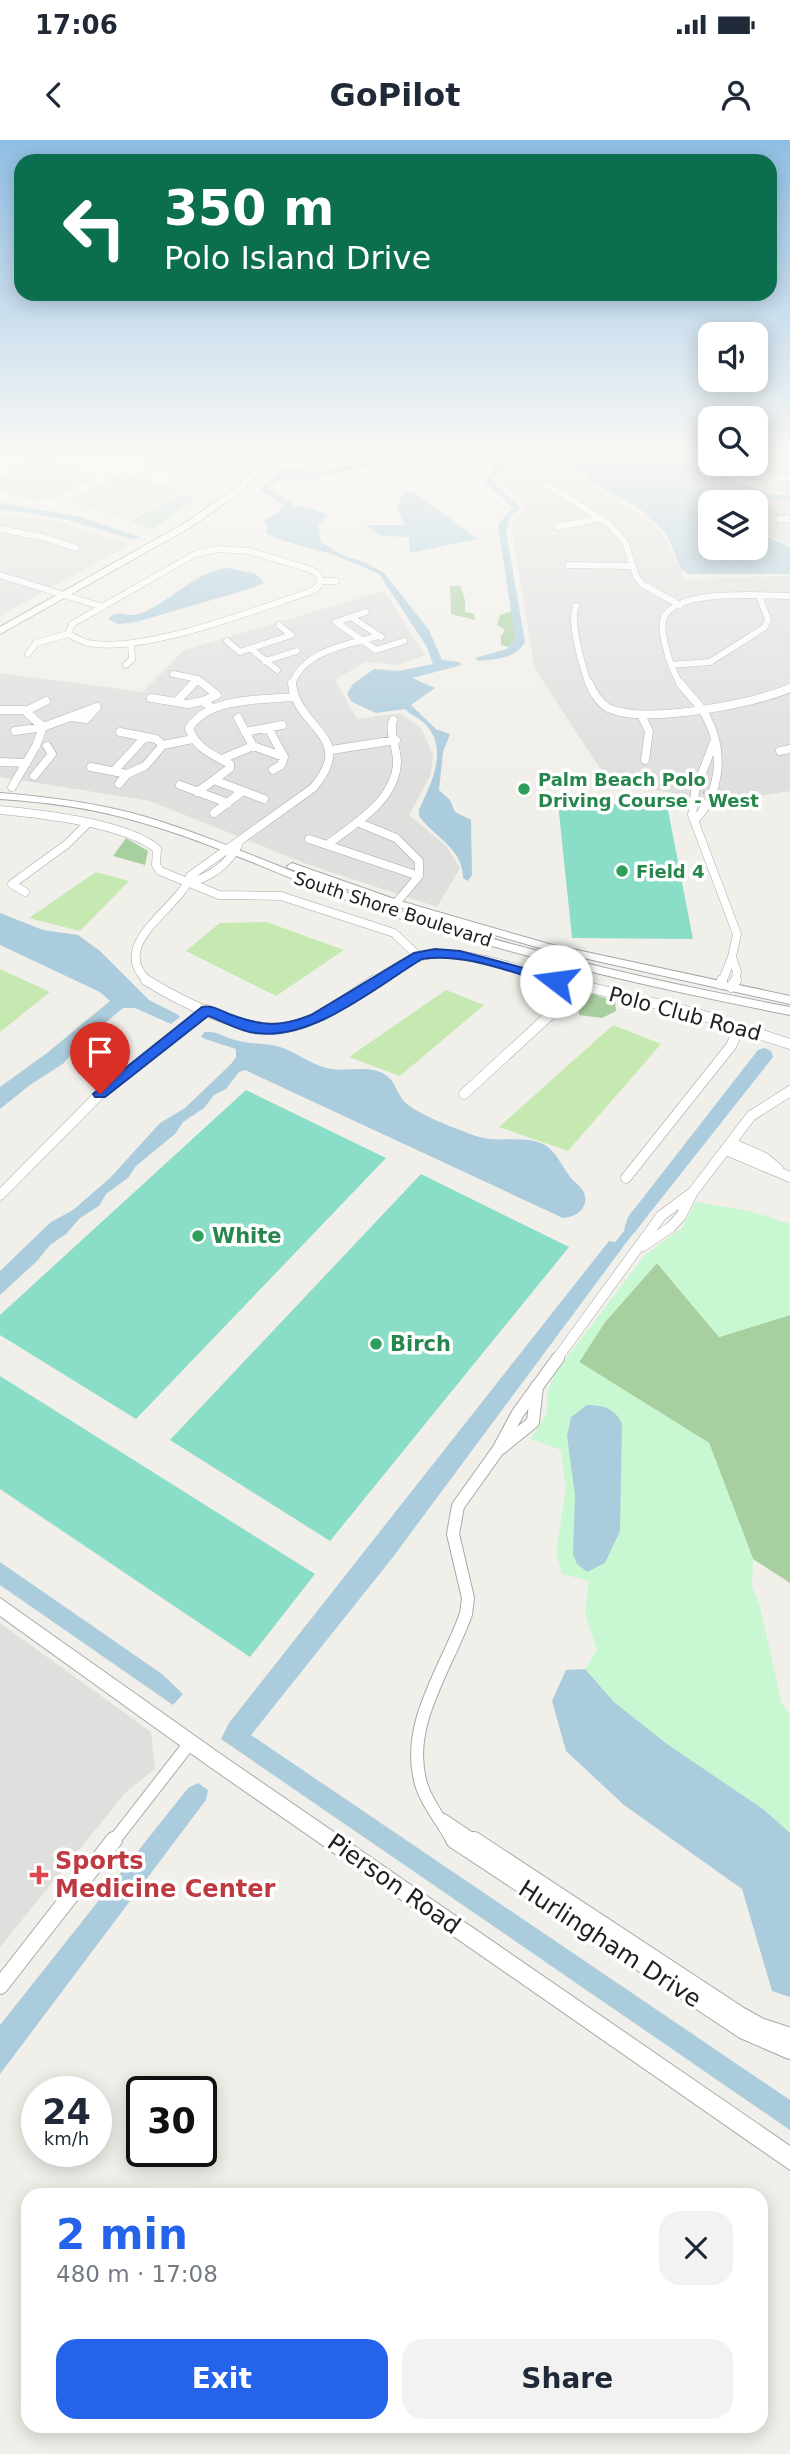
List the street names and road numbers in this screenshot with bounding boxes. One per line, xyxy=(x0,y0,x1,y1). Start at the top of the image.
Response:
street label: South Shore Boulevard xyxy=(291,867,495,951)
street label: Polo Club Road xyxy=(606,982,764,1046)
street label: Pierson Road xyxy=(322,1828,466,1940)
street label: Hurlingham Drive xyxy=(514,1875,706,2013)

